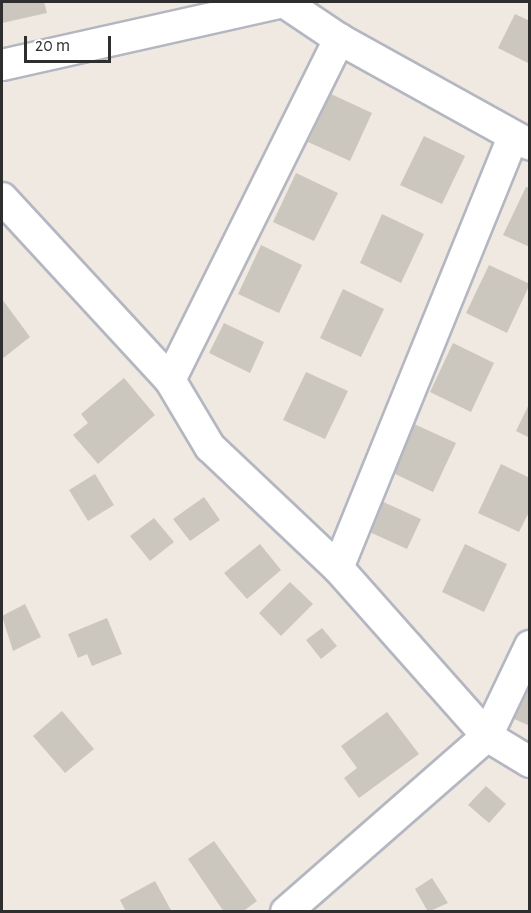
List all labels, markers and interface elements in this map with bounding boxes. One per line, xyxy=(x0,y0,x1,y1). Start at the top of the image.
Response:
scale bar xyxy=(27,24,114,62)
text: 20 m xyxy=(35,37,70,55)

